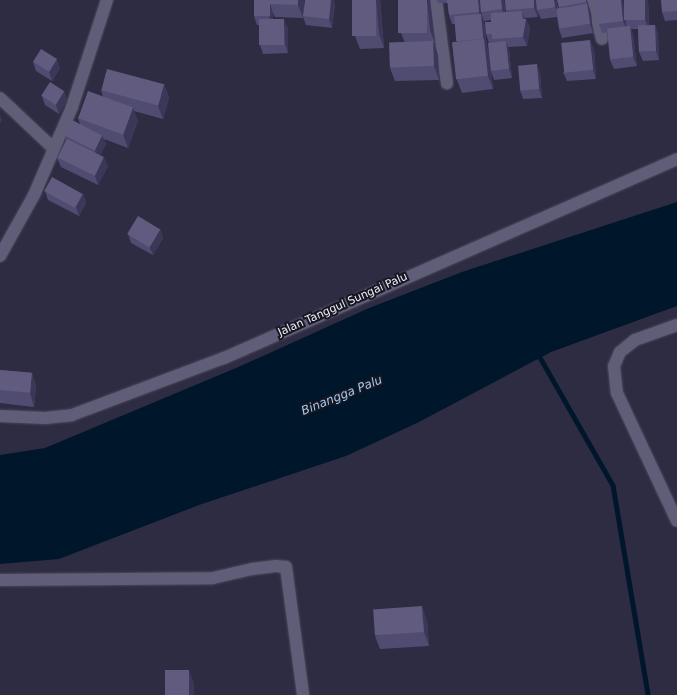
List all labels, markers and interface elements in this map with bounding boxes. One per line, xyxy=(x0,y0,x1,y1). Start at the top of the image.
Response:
street label: Jalan Tanggul Sungai Palu xyxy=(276,270,410,340)
water label: Binangga Palu xyxy=(299,373,385,419)

